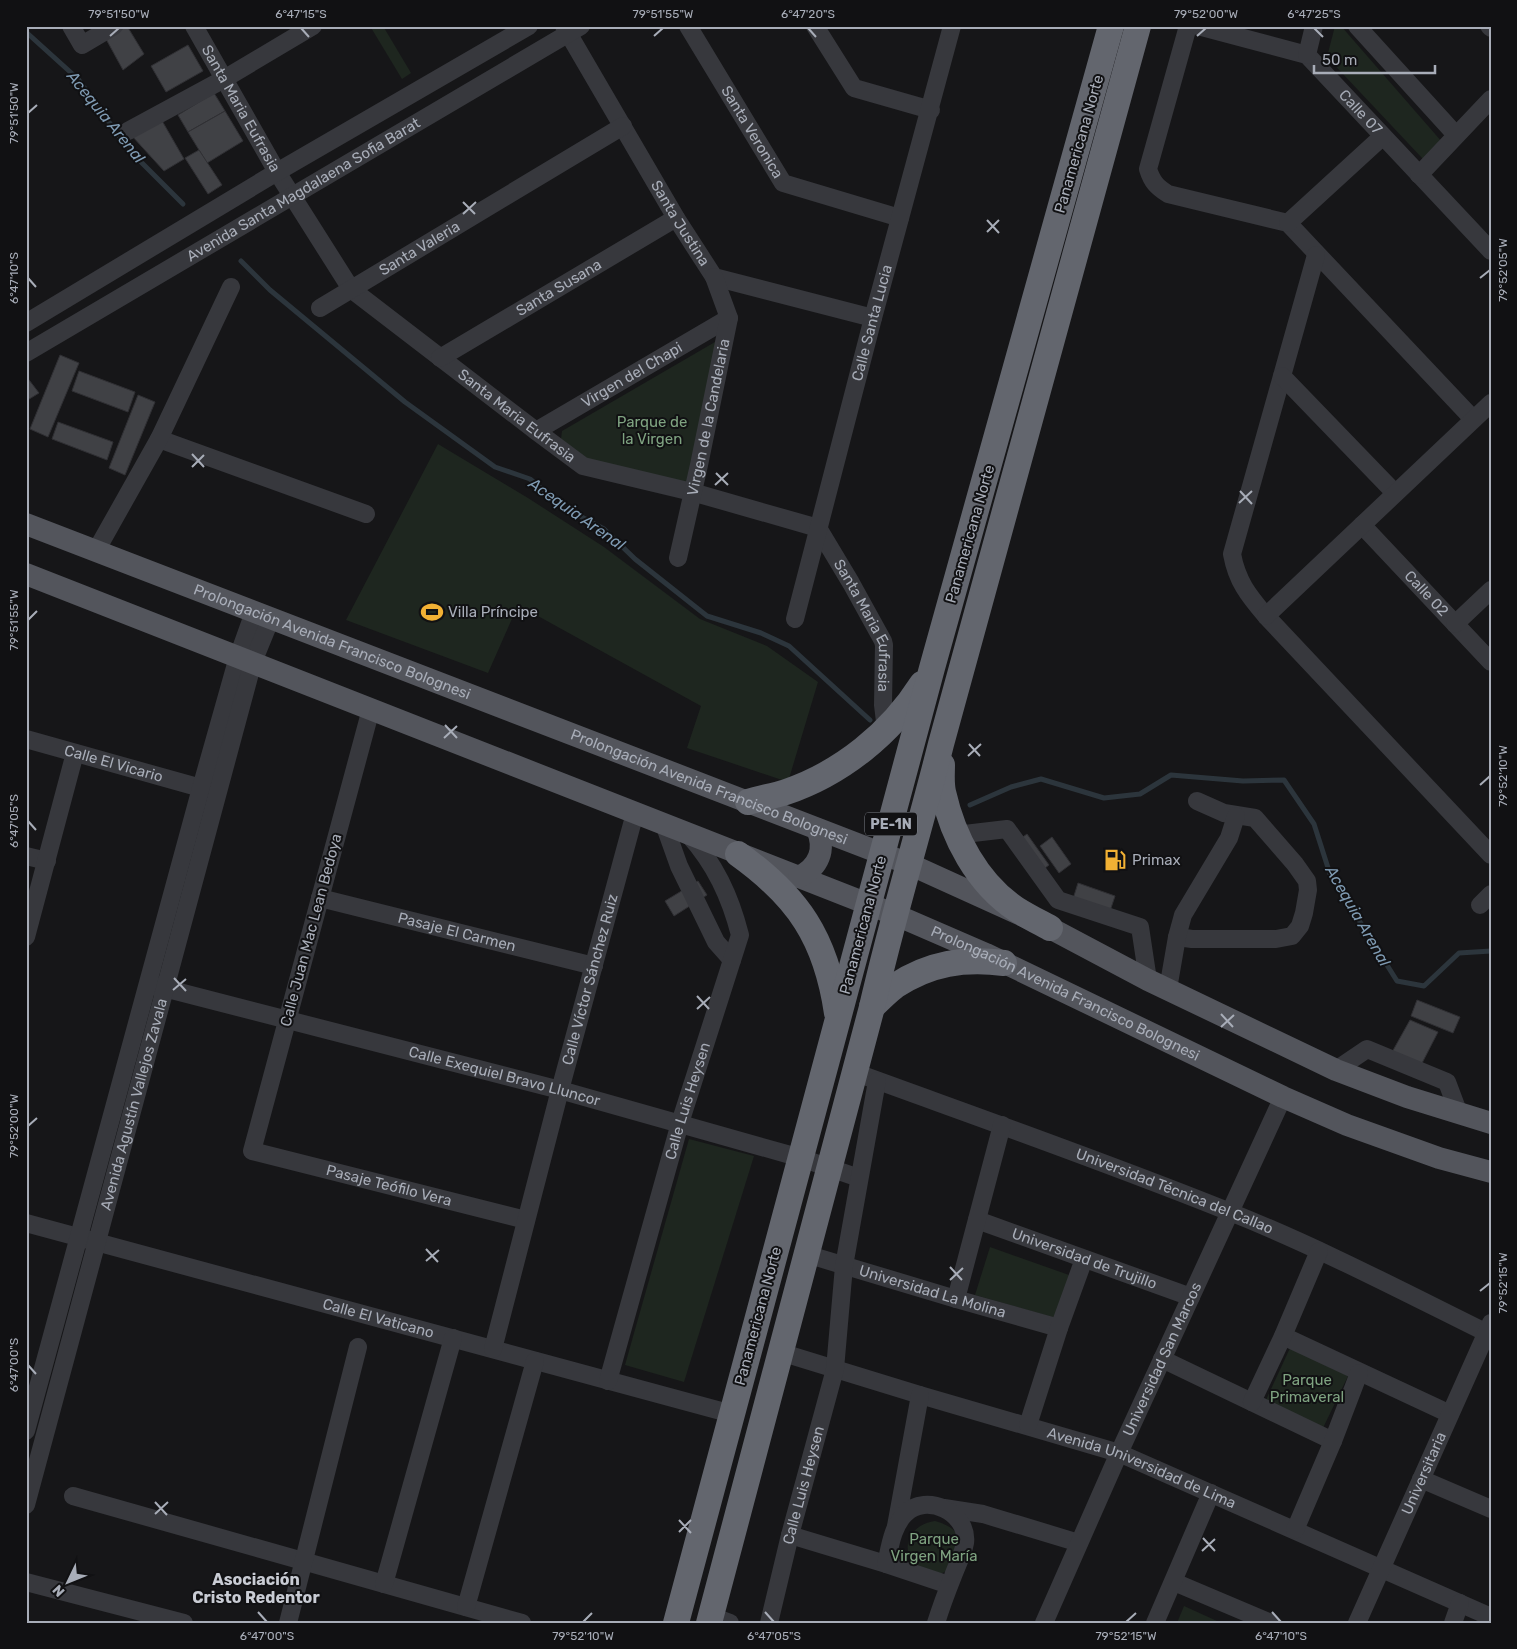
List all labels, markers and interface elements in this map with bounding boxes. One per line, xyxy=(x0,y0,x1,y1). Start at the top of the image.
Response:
text: 79°51'50"W xyxy=(88,7,150,21)
text: 6°47'15"S xyxy=(275,7,327,21)
text: 79°51'55"W xyxy=(633,7,694,21)
text: 6°47'20"S xyxy=(781,7,835,21)
text: 79°52'00"W xyxy=(1174,7,1238,21)
text: 6°47'25"S xyxy=(1287,7,1341,21)
street label: Santa Maria Eufrasia xyxy=(198,42,284,175)
scale bar xyxy=(1314,42,1436,74)
text: 50 m xyxy=(1322,51,1357,69)
water label: Acequia Arenal xyxy=(62,66,150,168)
street label: Panamericana Norte xyxy=(1051,73,1107,215)
text: 79°51'50"W xyxy=(7,82,21,144)
street label: Santa Veronica xyxy=(717,83,787,182)
street label: Calle 07 xyxy=(1335,86,1386,138)
street label: Avenida Santa Magdalaena Sofia Barat xyxy=(183,114,424,265)
street label: Santa Justina xyxy=(647,177,714,269)
street label: Santa Valeria xyxy=(376,217,463,279)
text: 79°52'05"W xyxy=(1496,238,1510,302)
text: 6°47'10"S xyxy=(7,252,21,304)
street label: Santa Susana xyxy=(513,255,605,320)
street label: Calle Santa Lucia xyxy=(848,263,896,383)
street label: Virgen de la Candelaria xyxy=(683,337,734,498)
street label: Virgen del Chapi xyxy=(578,338,685,411)
street label: Santa Maria Eufrasia xyxy=(454,365,579,466)
park label: Parque de la Virgen xyxy=(617,413,687,448)
street label: Panamericana Norte xyxy=(942,463,998,605)
water label: Acequia Arenal xyxy=(524,473,630,555)
street label: Santa Maria Eufrasia xyxy=(830,556,893,692)
street label: Calle 02 xyxy=(1401,567,1452,620)
street label: Prolongación Avenida Francisco Bolognesi xyxy=(191,580,473,703)
text: 79°51'55"W xyxy=(7,589,21,650)
sports icon: Villa Príncipe xyxy=(419,599,445,625)
place label: Villa Príncipe xyxy=(448,603,538,621)
street label: Prolongación Avenida Francisco Bolognesi xyxy=(568,726,850,849)
street label: Calle El Vicario xyxy=(62,741,165,786)
text: 79°52'10"W xyxy=(1496,745,1510,807)
text: 6°47'05"S xyxy=(7,794,21,848)
road number: PE-1N xyxy=(865,812,917,836)
street label: Calle Juan Mac Lean Bedoya xyxy=(277,832,345,1028)
fuel station icon: Primax xyxy=(1102,847,1128,873)
place label: Primax xyxy=(1132,851,1181,869)
street label: Panamericana Norte xyxy=(836,854,890,996)
water label: Acequia Arenal xyxy=(1321,861,1395,971)
street label: Calle Víctor Sánchez Ruiz xyxy=(558,892,622,1067)
street label: Pasaje El Carmen xyxy=(396,909,518,955)
street label: Prolongación Avenida Francisco Bolognesi xyxy=(928,922,1203,1065)
street label: Avenida Agustín Vallejos Zavala xyxy=(97,996,171,1212)
street label: Calle Luis Heysen xyxy=(661,1040,714,1162)
street label: Calle Exequiel Bravo Lluncor xyxy=(407,1042,603,1110)
text: 79°52'00"W xyxy=(7,1094,21,1158)
street label: Universidad Técnica del Callao xyxy=(1073,1145,1276,1238)
street label: Pasaje Teófilo Vera xyxy=(324,1161,454,1210)
street label: Universidad de Trujillo xyxy=(1009,1224,1159,1293)
street label: Panamericana Norte xyxy=(731,1245,785,1387)
text: 79°52'15"W xyxy=(1496,1252,1510,1314)
street label: Universidad La Molina xyxy=(857,1261,1008,1322)
street label: Universidad San Marcos xyxy=(1119,1279,1205,1439)
street label: Calle El Vaticano xyxy=(321,1295,436,1342)
text: 6°47'00"S xyxy=(7,1338,21,1392)
park label: Parque Primaveral xyxy=(1270,1371,1344,1406)
street label: Calle Luis Heysen xyxy=(779,1424,828,1546)
street label: Avenida Universidad de Lima xyxy=(1045,1424,1239,1512)
street label: Universitaria xyxy=(1398,1429,1450,1517)
park label: Parque Virgen María xyxy=(891,1530,977,1565)
north arrow xyxy=(42,1556,92,1606)
district label: Asociación Cristo Redentor xyxy=(192,1570,320,1607)
text: N xyxy=(49,1581,69,1600)
text: 6°47'00"S xyxy=(240,1629,294,1643)
text: 79°52'10"W xyxy=(552,1629,614,1643)
text: 6°47'05"S xyxy=(747,1629,801,1643)
text: 79°52'15"W xyxy=(1095,1629,1157,1643)
text: 6°47'10"S xyxy=(1255,1629,1307,1643)

